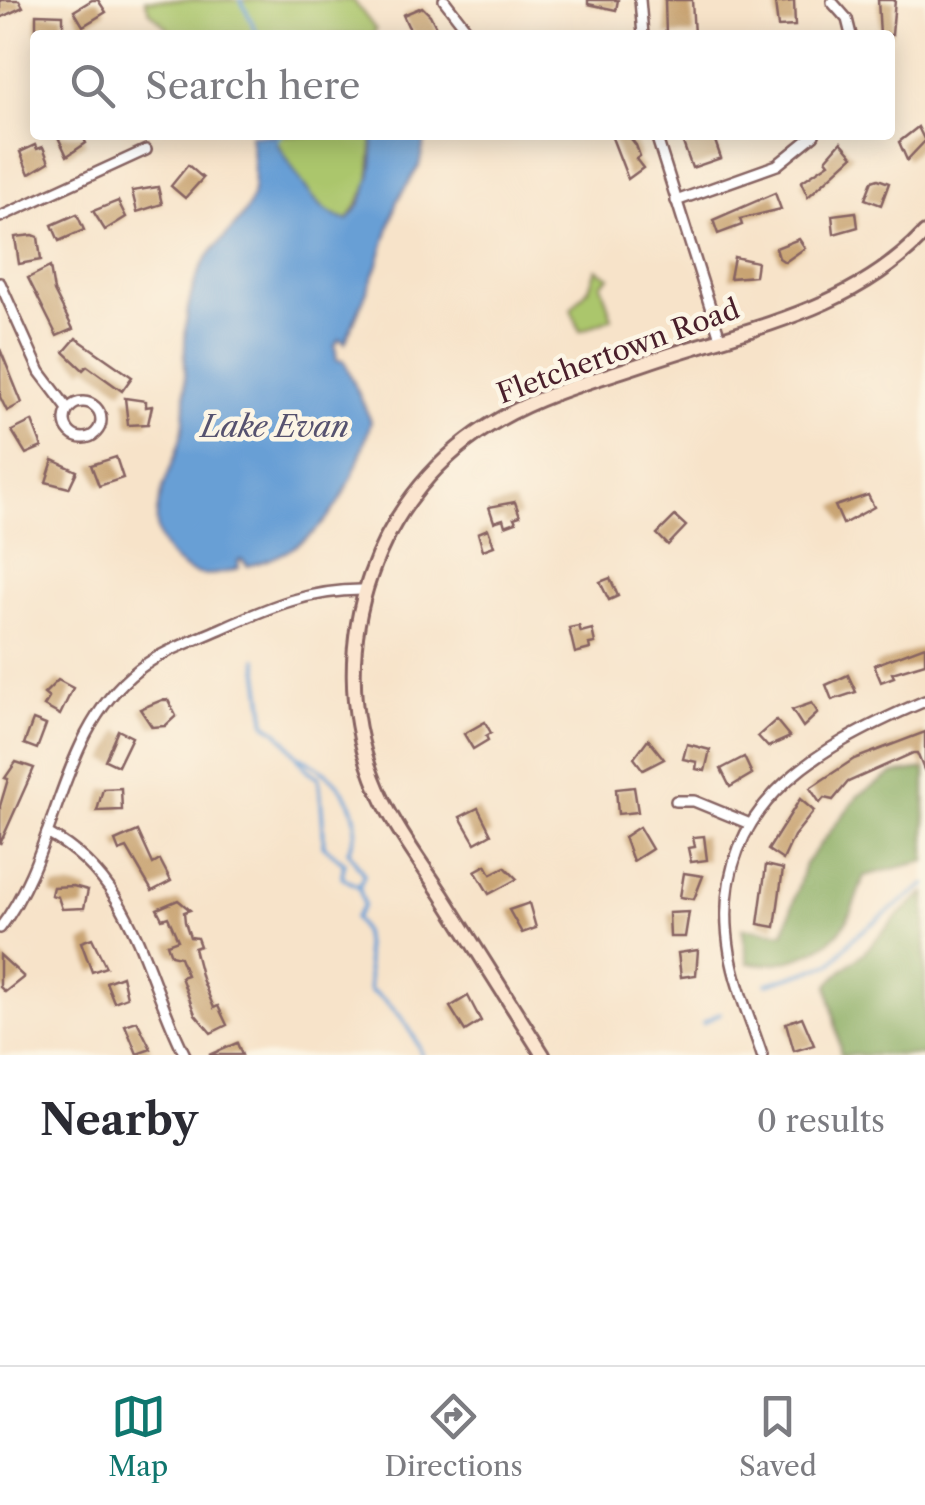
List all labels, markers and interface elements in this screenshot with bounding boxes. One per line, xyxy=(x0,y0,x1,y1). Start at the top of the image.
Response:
search box xyxy=(30,30,895,140)
icon: search xyxy=(65,58,120,113)
text: Search here xyxy=(145,62,360,109)
street label: Fletchertown Road xyxy=(492,291,744,411)
water label: Lake Evan xyxy=(199,408,349,445)
text: Nearby xyxy=(40,1094,198,1146)
text: 0 results xyxy=(757,1101,885,1140)
tab: Map xyxy=(108,1389,168,1483)
tab: Directions xyxy=(384,1389,523,1483)
tab: Saved xyxy=(739,1389,817,1483)

